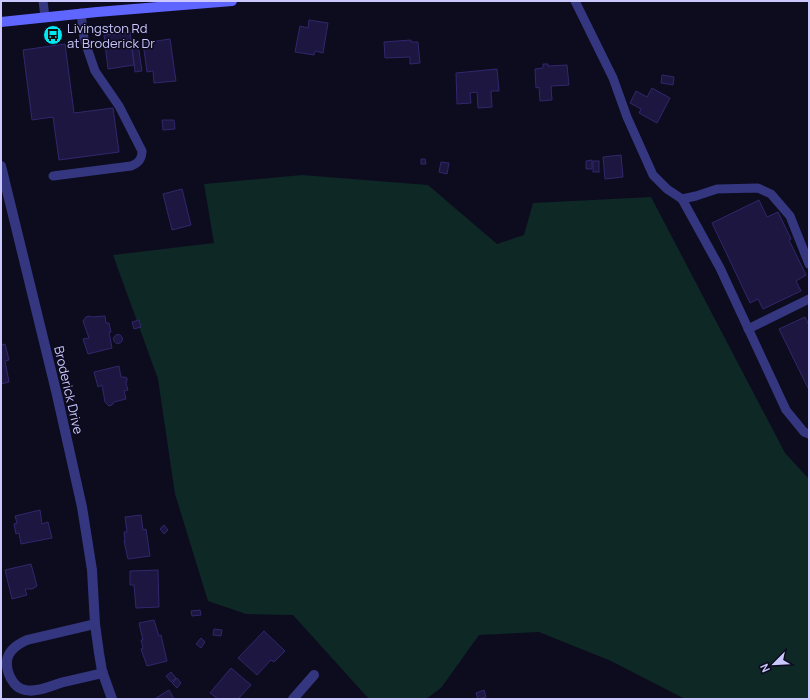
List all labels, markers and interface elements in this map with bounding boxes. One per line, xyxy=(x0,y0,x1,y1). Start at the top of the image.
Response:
place label: Livingston Rd at Broderick Dr xyxy=(67,19,155,52)
bus stop icon: Livingston Rd at Broderick Dr xyxy=(42,24,64,46)
street label: Broderick Drive xyxy=(50,344,88,436)
north arrow xyxy=(754,644,794,684)
text: N xyxy=(756,662,773,675)

